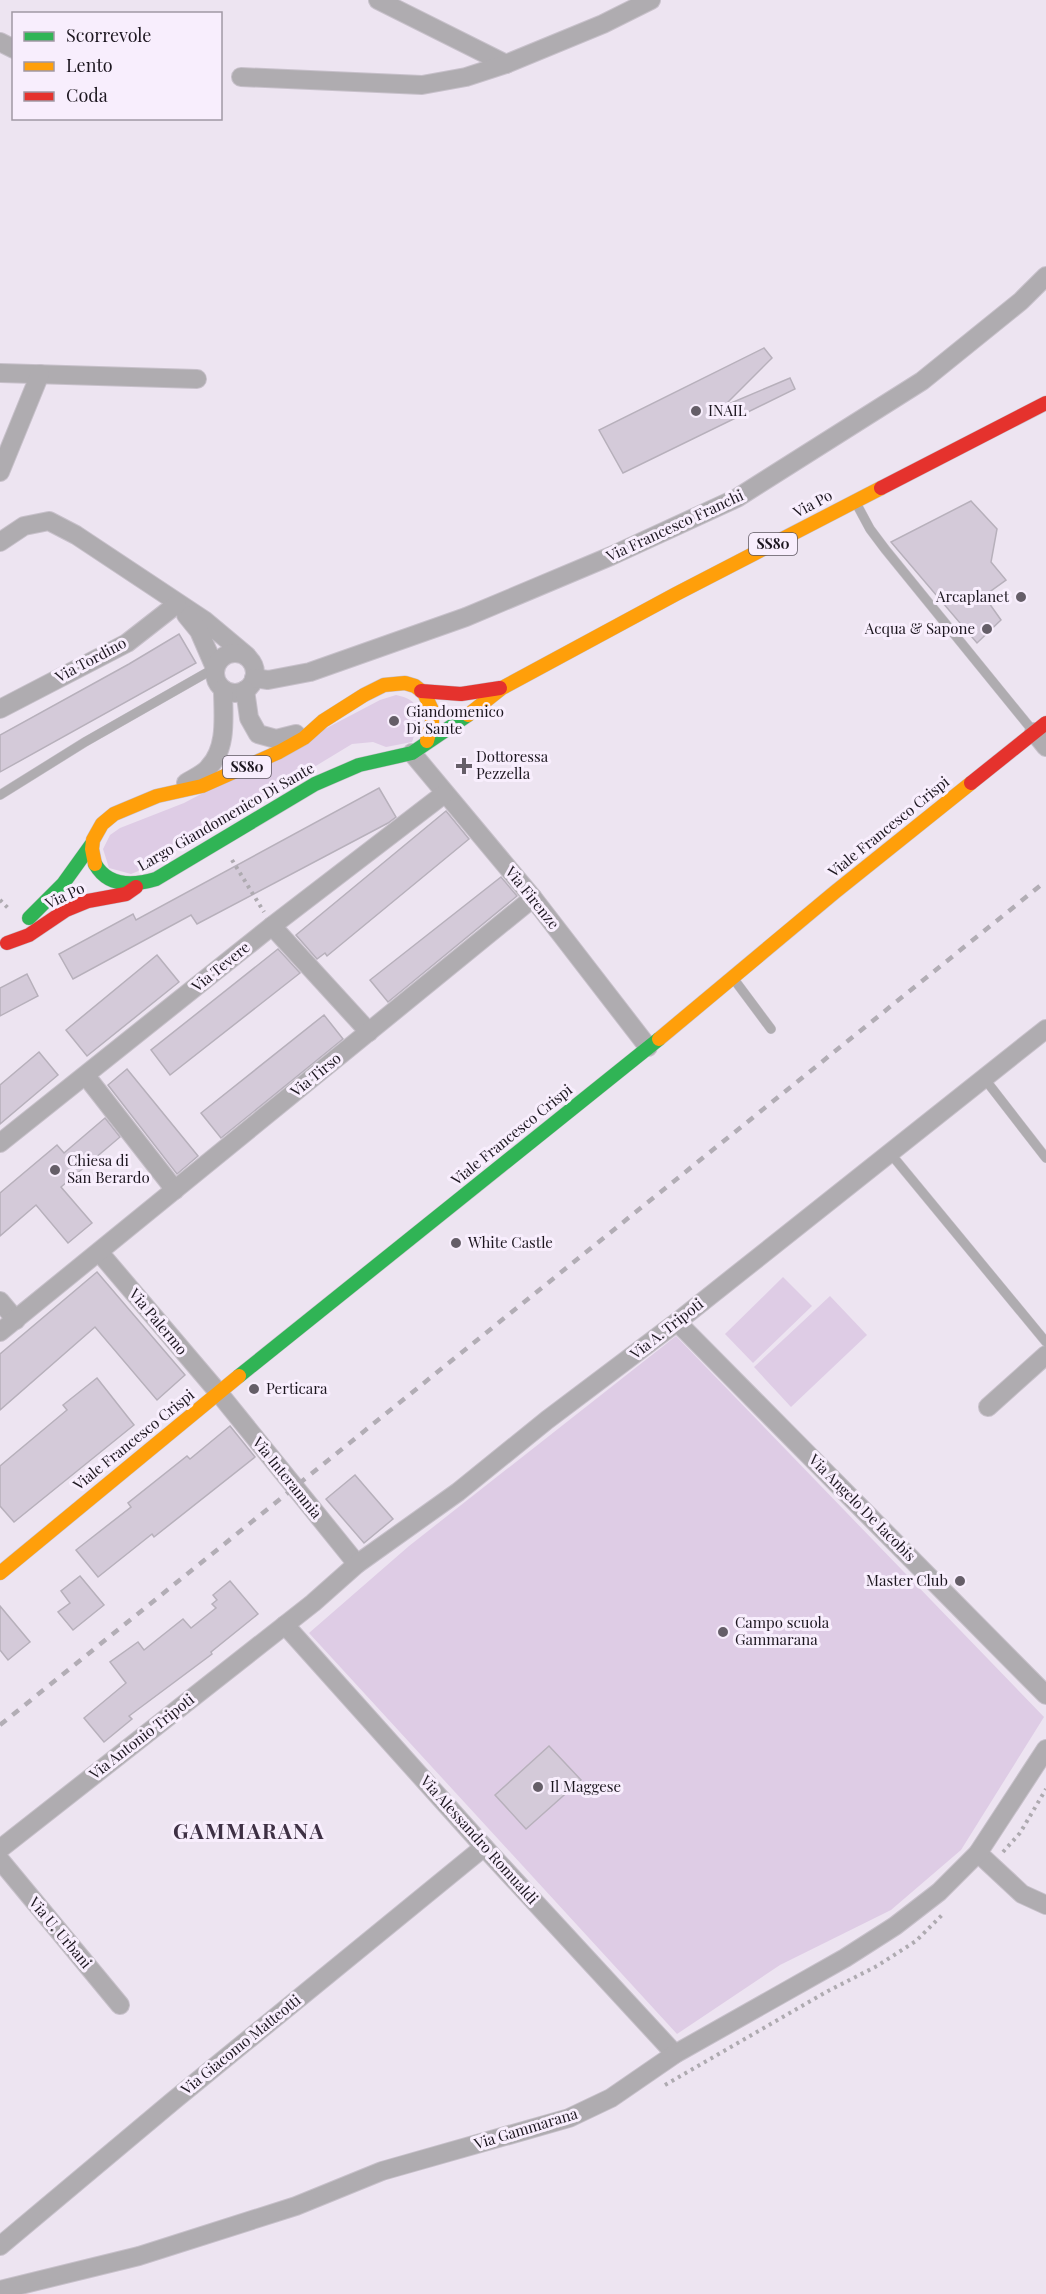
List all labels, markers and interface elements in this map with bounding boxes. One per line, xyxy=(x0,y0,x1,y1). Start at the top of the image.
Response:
legend xyxy=(12,12,222,120)
text: Scorrevole xyxy=(66,23,151,47)
text: Lento xyxy=(66,53,113,77)
text: Coda xyxy=(66,83,108,107)
place label: INAIL xyxy=(708,400,747,420)
marker: INAIL xyxy=(689,404,703,418)
street label: Via Francesco Franchi xyxy=(602,484,747,566)
street label: Via Po xyxy=(789,485,835,522)
road number: SS80 xyxy=(749,533,797,555)
place label: Arcaplanet xyxy=(935,586,1010,606)
marker: Arcaplanet xyxy=(1014,590,1028,604)
place label: Acqua & Sapone xyxy=(864,618,975,638)
marker: Acqua & Sapone xyxy=(980,622,994,636)
street label: Via Tordino xyxy=(51,632,130,687)
place label: Giandomenico Di Sante xyxy=(406,701,504,738)
marker: Giandomenico Di Sante xyxy=(387,714,401,728)
place label: Dottoressa Pezzella xyxy=(476,746,549,783)
road number: SS80 xyxy=(223,756,271,778)
street label: Largo Giandomenico Di Sante xyxy=(134,757,317,875)
marker: Dottoressa Pezzella xyxy=(457,759,471,773)
street label: Viale Francesco Crispi xyxy=(823,771,953,882)
street label: Via Firenze xyxy=(501,861,564,933)
street label: Via Po xyxy=(41,877,88,913)
street label: Via Tevere xyxy=(186,937,253,996)
street label: Via Tirso xyxy=(285,1048,345,1101)
street label: Viale Francesco Crispi xyxy=(446,1079,576,1190)
place label: Chiesa di San Berardo xyxy=(67,1150,150,1187)
marker: Chiesa di San Berardo xyxy=(48,1163,62,1177)
place label: White Castle xyxy=(467,1232,553,1252)
marker: White Castle xyxy=(449,1236,463,1250)
street label: Via Palermo xyxy=(125,1283,192,1359)
street label: Via A. Tripoti xyxy=(625,1293,708,1364)
place label: Perticara xyxy=(266,1378,328,1398)
marker: Perticara xyxy=(247,1382,261,1396)
street label: Viale Francesco Crispi xyxy=(68,1384,198,1495)
street label: Via Interamnia xyxy=(248,1432,327,1523)
street label: Via Angelo De Iacobis xyxy=(804,1449,920,1565)
place label: Master Club xyxy=(866,1570,948,1590)
marker: Master Club xyxy=(953,1574,967,1588)
place label: Campo scuola Gammarana xyxy=(735,1612,830,1649)
marker: Campo scuola Gammarana xyxy=(716,1625,730,1639)
street label: Via Antonio Tripoti xyxy=(84,1689,198,1784)
street label: Via Alessandro Romualdi xyxy=(416,1770,543,1908)
place label: Il Maggese xyxy=(550,1776,621,1796)
marker: Il Maggese xyxy=(531,1780,545,1794)
district label: GAMMARANA xyxy=(173,1816,325,1844)
street label: Via U. Urbani xyxy=(24,1892,97,1973)
street label: Via Giacomo Matteotti xyxy=(176,1989,305,2099)
street label: Via Gammarana xyxy=(471,2103,580,2154)

